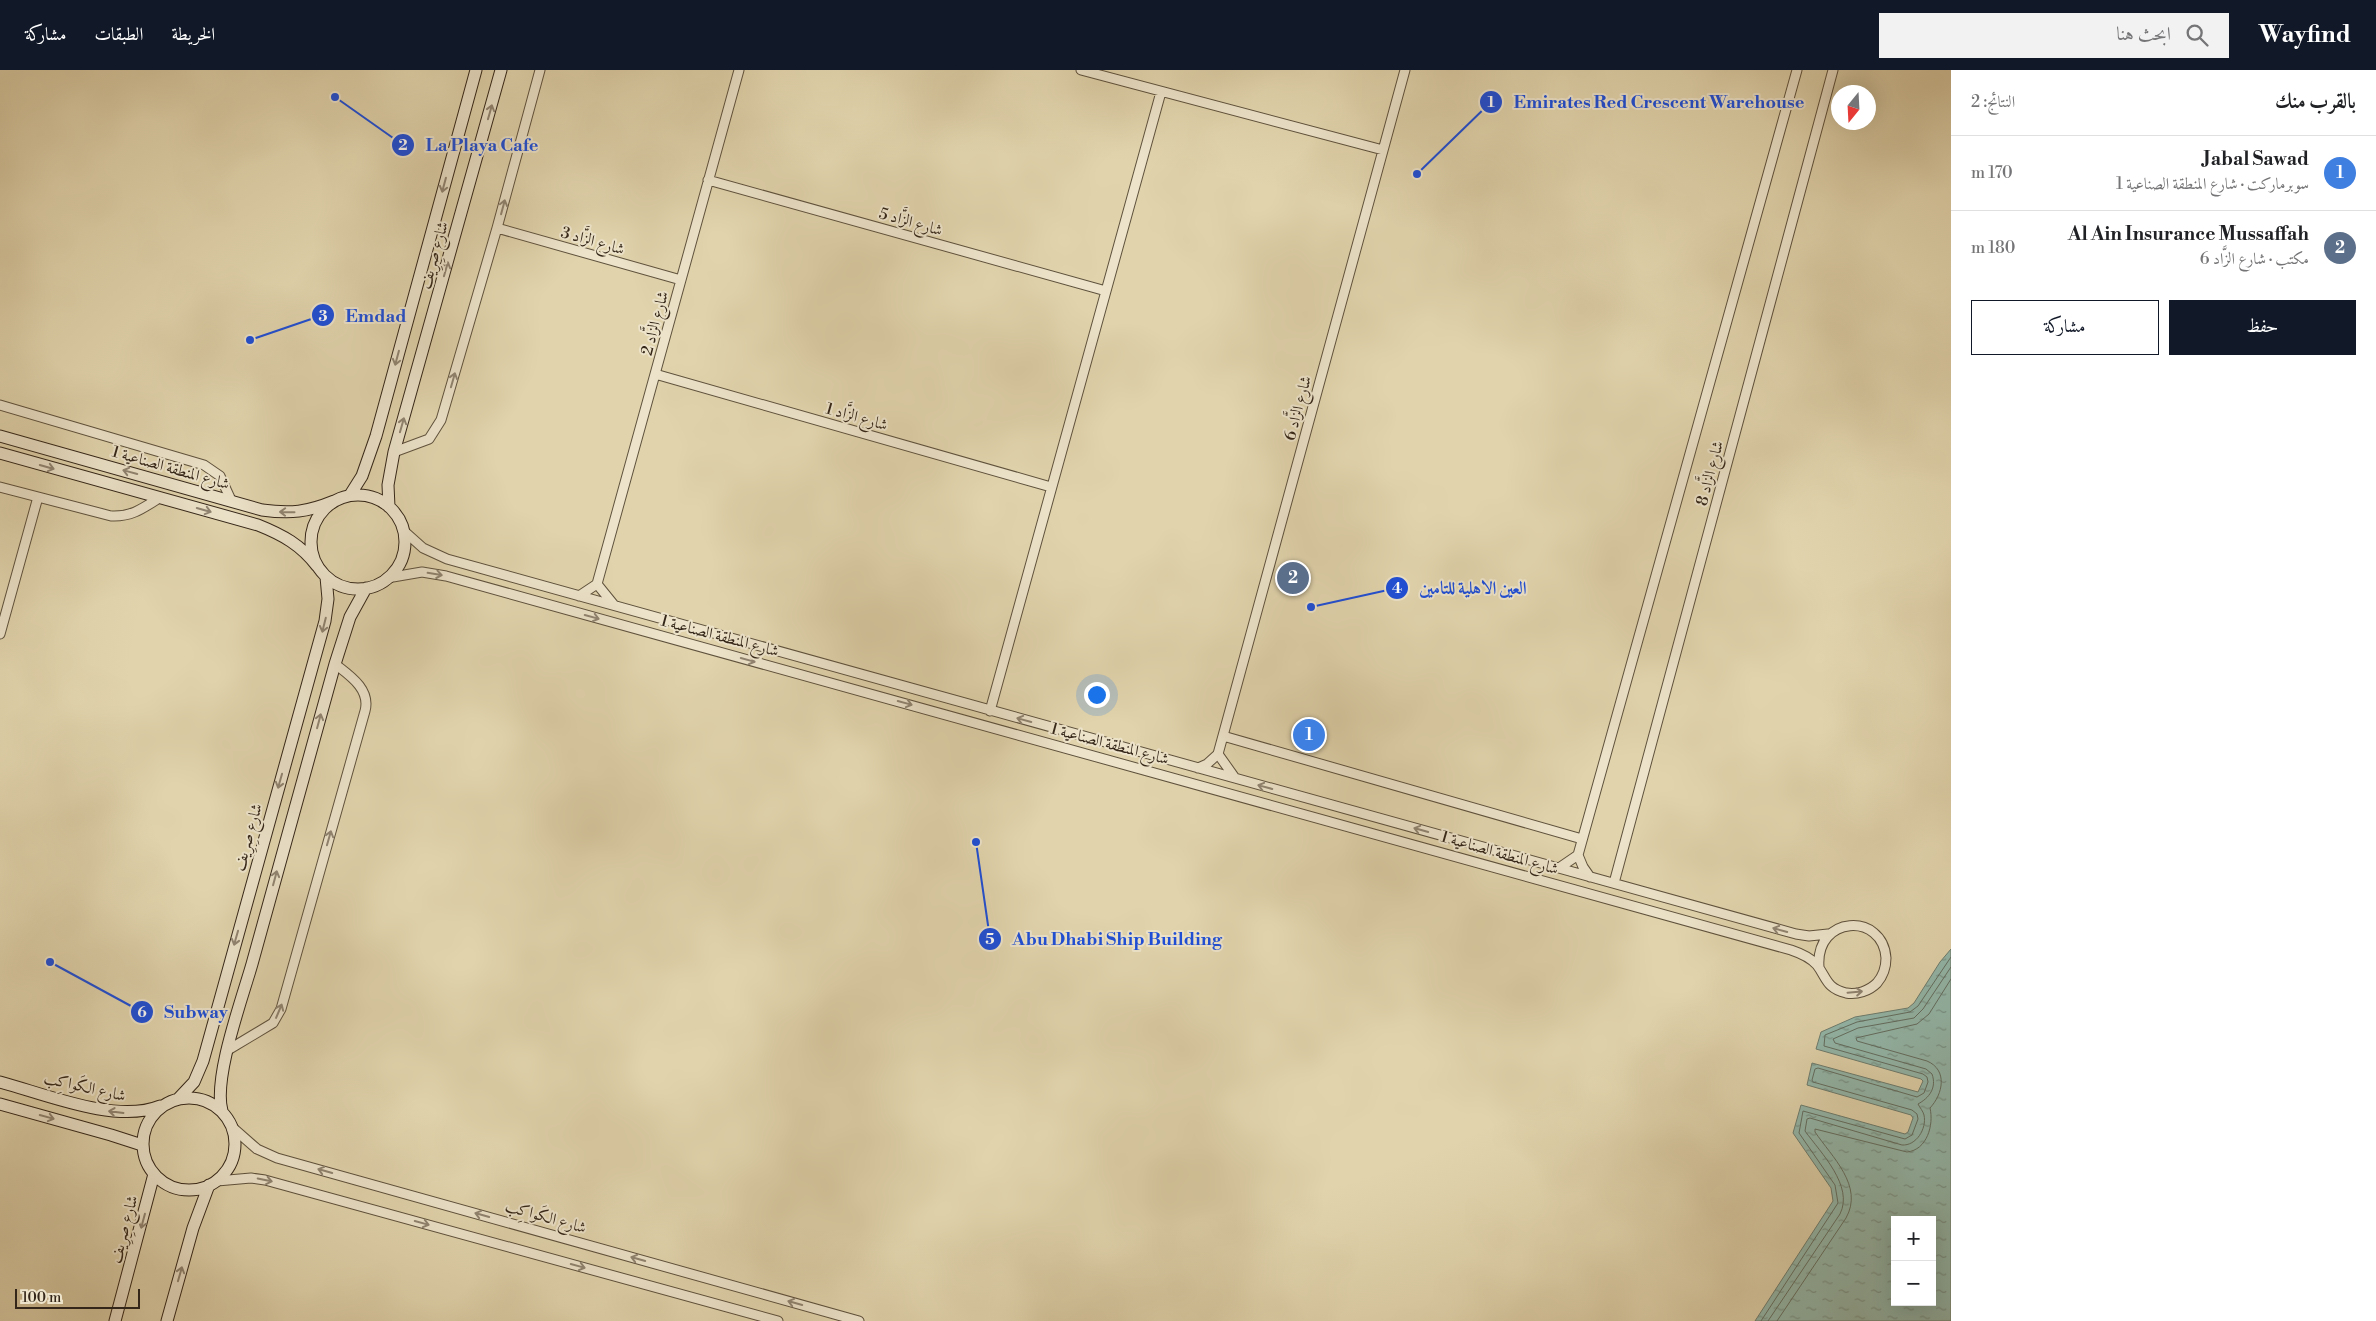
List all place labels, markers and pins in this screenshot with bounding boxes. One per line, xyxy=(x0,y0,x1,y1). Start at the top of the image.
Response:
callout: Emirates Red Crescent Warehouse xyxy=(1478,85,1814,118)
callout: La Playa Cafe xyxy=(391,129,549,162)
callout: Emdad xyxy=(310,299,417,332)
pin: 2 xyxy=(1277,559,1309,597)
callout: العين الاهلية للتامين xyxy=(1384,571,1537,604)
pin: 1 xyxy=(1293,716,1325,754)
callout: Abu Dhabi Ship Building xyxy=(977,922,1232,955)
callout: Subway xyxy=(130,995,238,1028)

